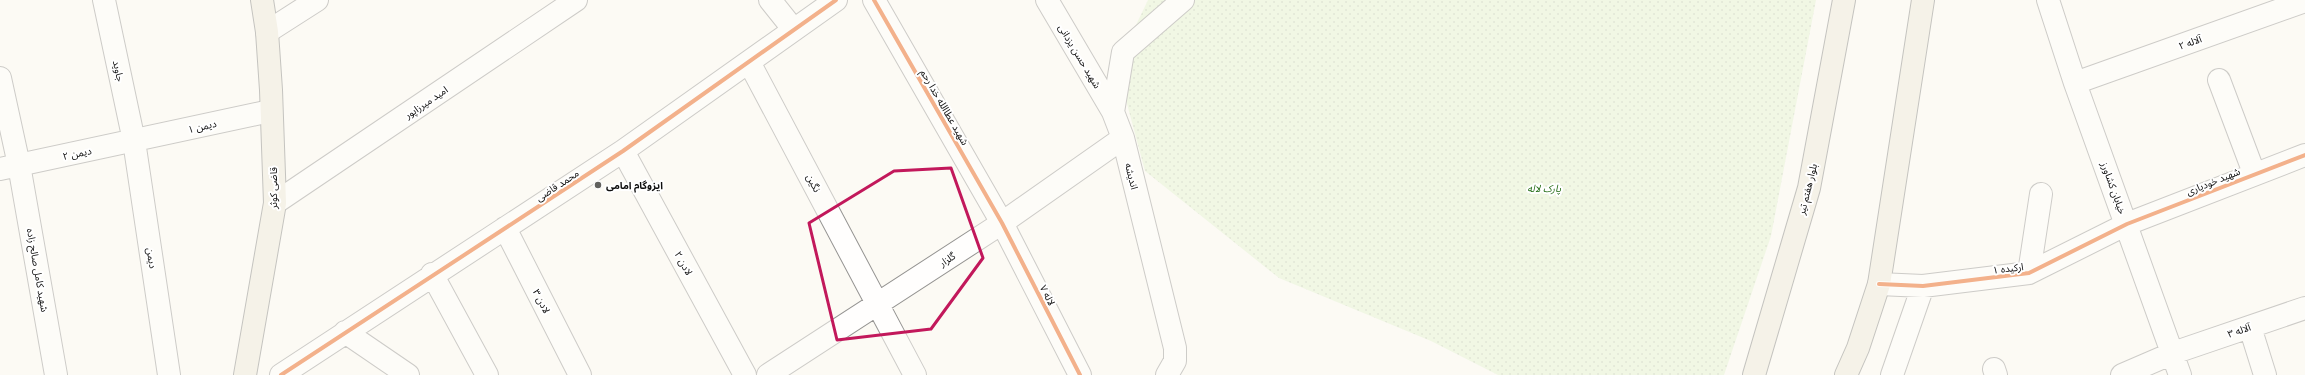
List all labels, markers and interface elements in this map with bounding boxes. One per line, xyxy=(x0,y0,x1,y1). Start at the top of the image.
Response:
street label: شهید حسن یزدانی xyxy=(1055,21,1105,91)
street label: آلاله ۲ xyxy=(2176,31,2205,53)
street label: جاوید xyxy=(110,59,128,83)
street label: شهید عطاالله خدا رحم xyxy=(917,66,973,148)
street label: امید میرزاپور xyxy=(401,82,450,122)
street label: دیمن ۱ xyxy=(186,116,218,136)
street label: دیمن ۲ xyxy=(61,143,93,163)
street label: خیابان کشاورز xyxy=(2098,159,2130,216)
street label: اندیشه xyxy=(1122,161,1142,191)
street label: بلوار هفتم تیر xyxy=(1794,162,1821,217)
street label: شهید خودیاری xyxy=(2184,164,2242,198)
street label: قاضی کوثر xyxy=(266,166,280,210)
street label: محمد قاضی xyxy=(533,166,581,204)
street label: نگین xyxy=(803,171,825,195)
place label: ایزوگام امامی xyxy=(606,178,663,193)
marker: ایزوگام امامی xyxy=(593,180,603,190)
park label: پارک لاله xyxy=(1527,181,1561,195)
street label: شهید کامل صالح زاده xyxy=(23,227,52,313)
street label: دیمن xyxy=(143,247,161,270)
street label: لادن ۲ xyxy=(672,248,696,278)
street label: گلزار xyxy=(935,248,959,270)
street label: ارکیده ۱ xyxy=(1992,259,2024,277)
street label: لاله ۷ xyxy=(1037,282,1059,308)
street label: لادن ۳ xyxy=(530,286,554,316)
street label: آلاله ۳ xyxy=(2225,319,2254,341)

